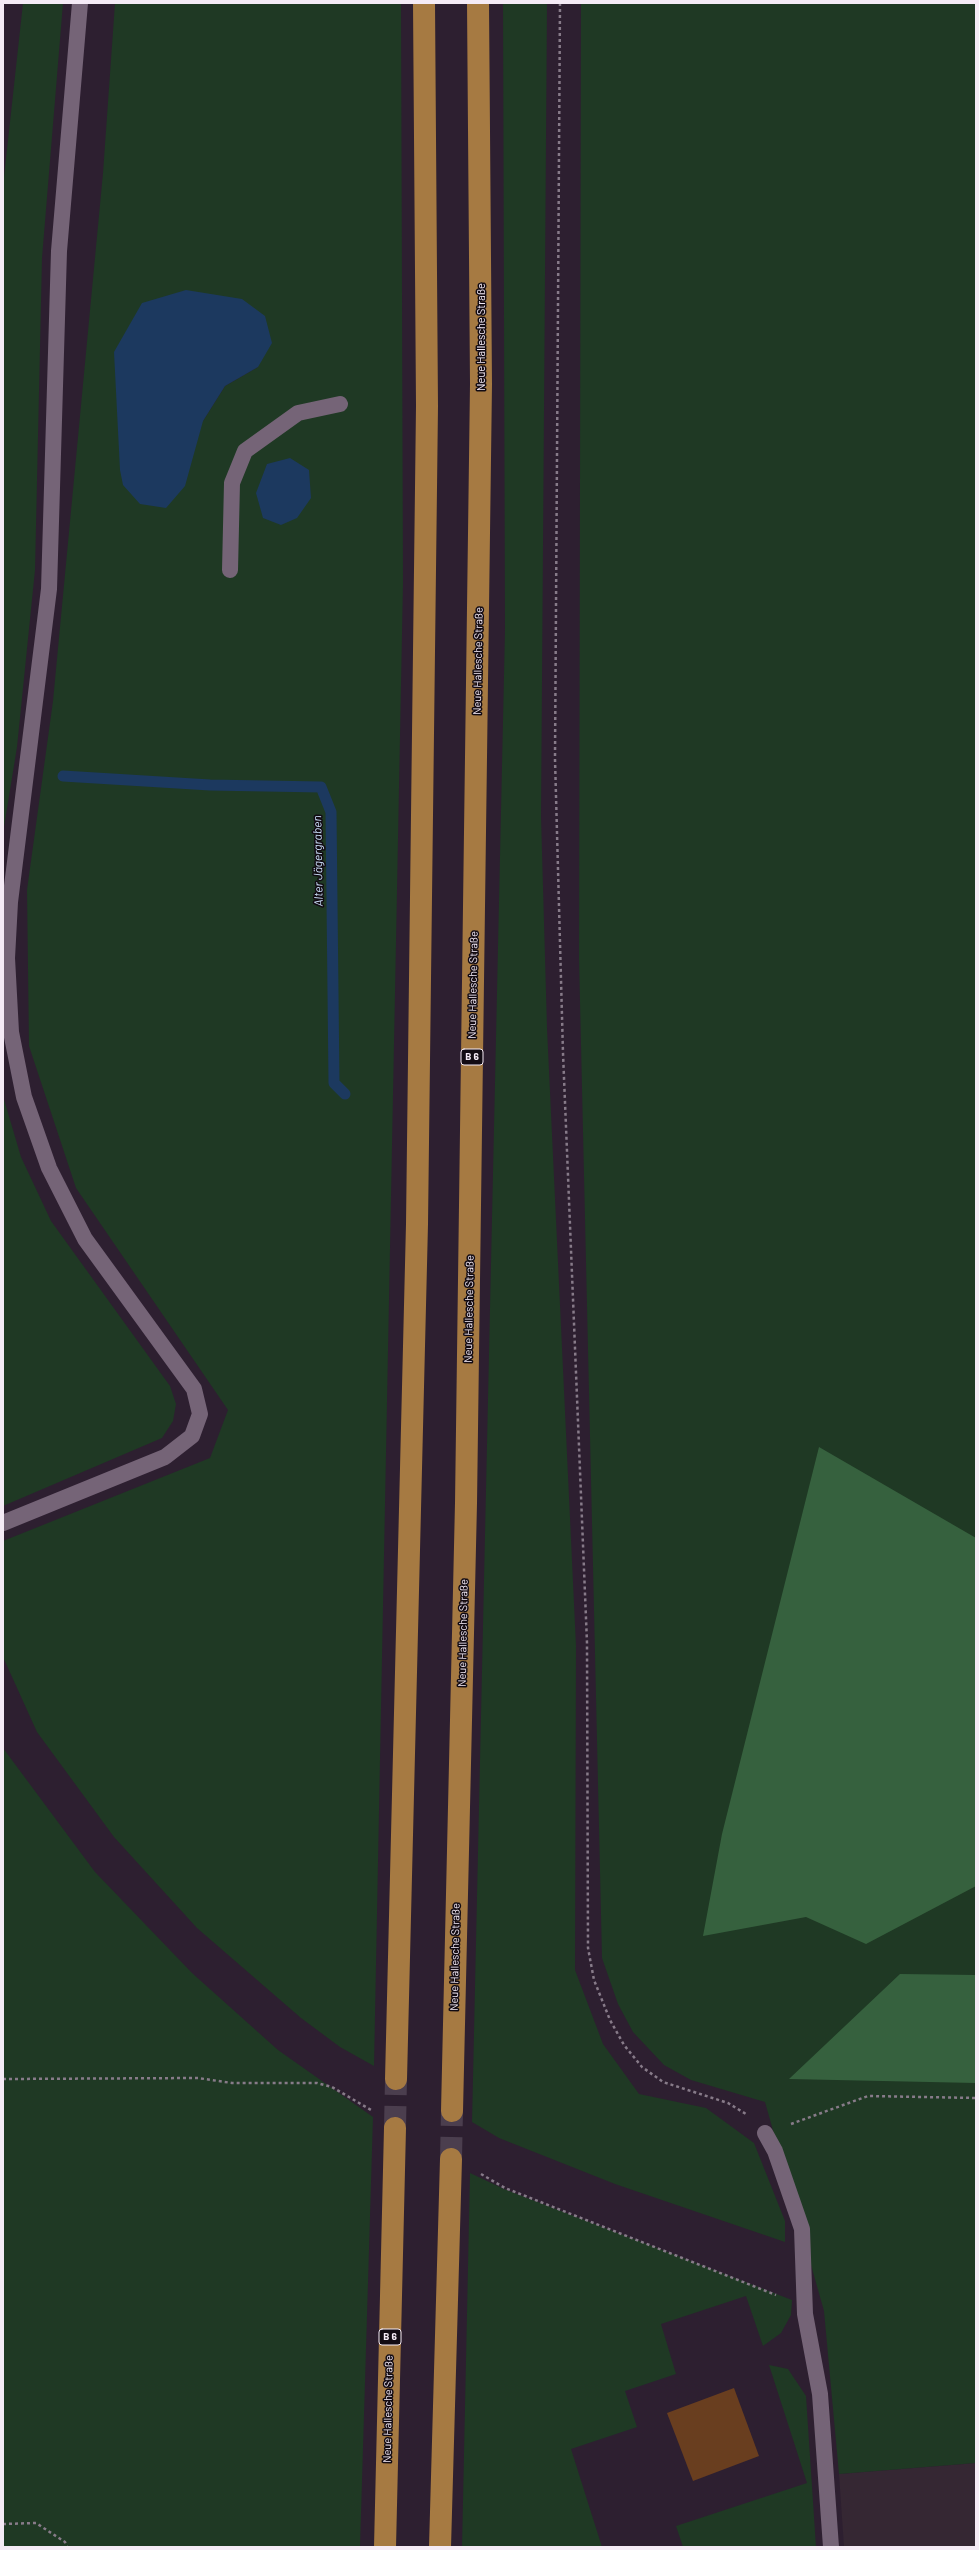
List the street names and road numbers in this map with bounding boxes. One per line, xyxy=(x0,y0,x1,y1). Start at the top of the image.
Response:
street label: Neue Hallesche Straße xyxy=(474,283,488,391)
street label: Neue Hallesche Straße xyxy=(470,607,486,715)
street label: Neue Hallesche Straße xyxy=(465,931,481,1039)
road number: B 6 xyxy=(461,1049,483,1065)
street label: Neue Hallesche Straße xyxy=(461,1255,477,1363)
street label: Neue Hallesche Straße xyxy=(455,1579,471,1687)
street label: Neue Hallesche Straße xyxy=(447,1903,463,2011)
road number: B 6 xyxy=(379,2329,401,2345)
street label: Neue Hallesche Straße xyxy=(380,2355,396,2463)

